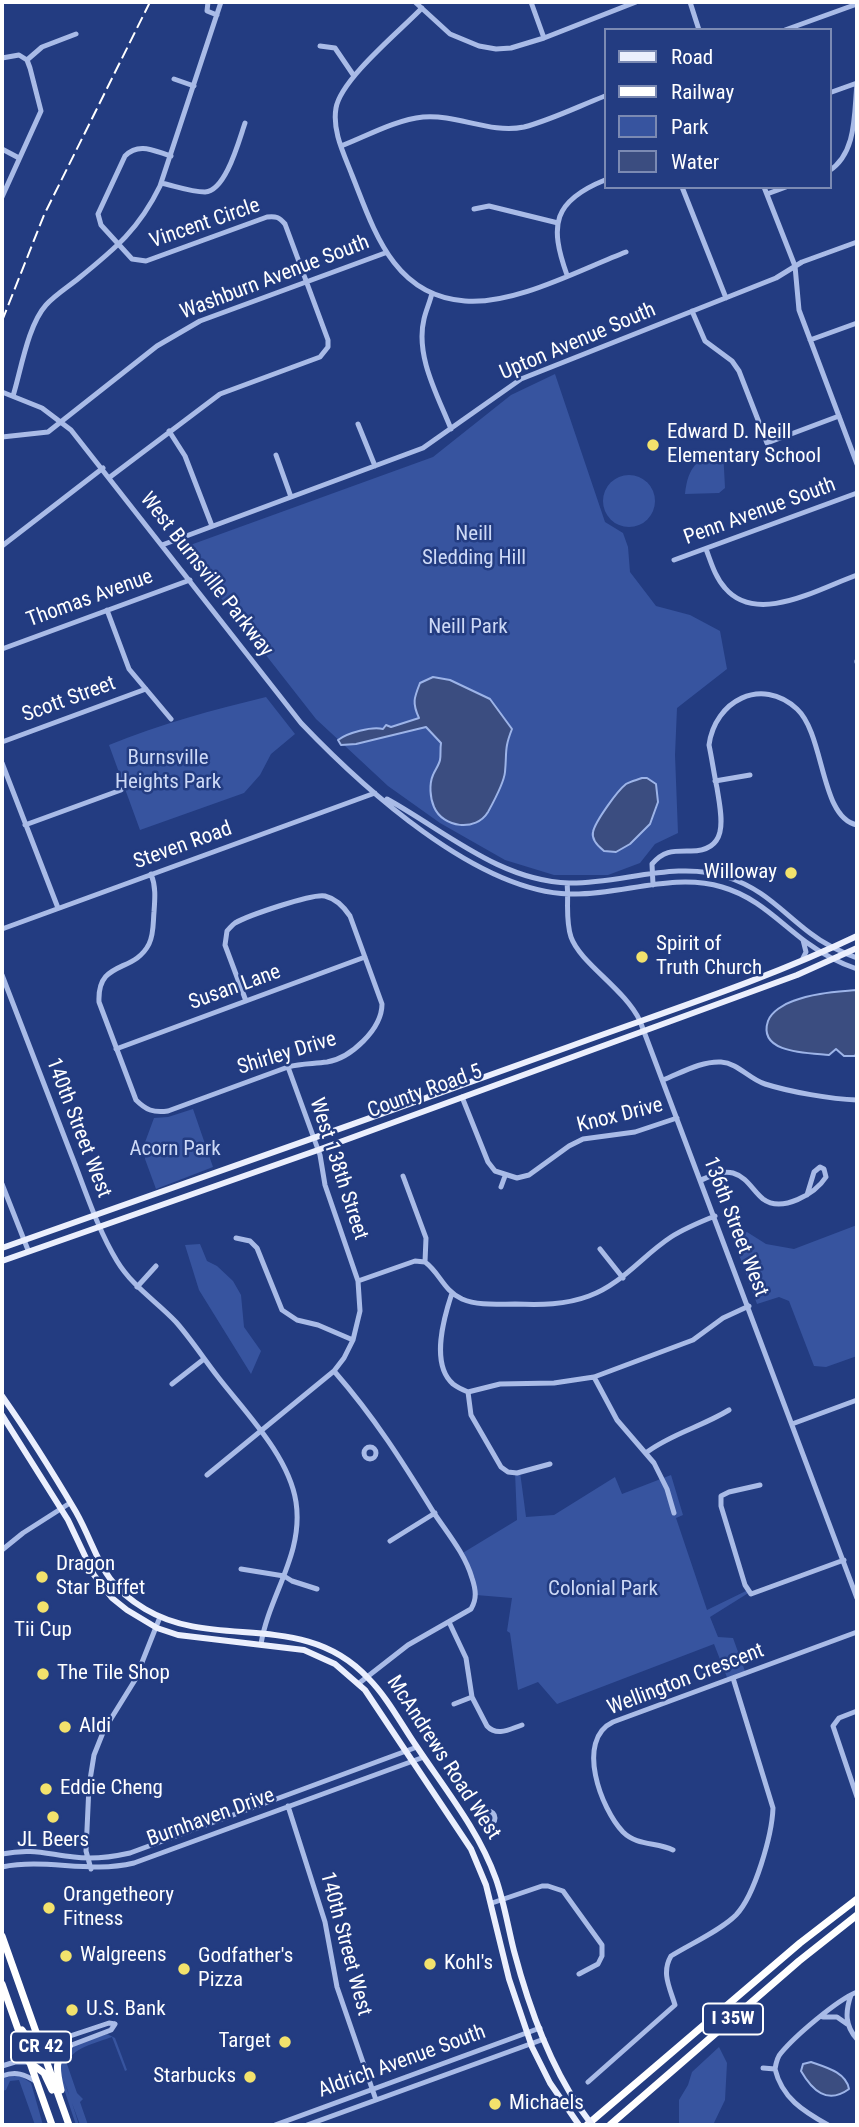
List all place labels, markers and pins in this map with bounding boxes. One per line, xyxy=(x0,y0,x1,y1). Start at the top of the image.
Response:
place label: Edward D. Neill Elementary School xyxy=(667,420,821,470)
marker: Edward D. Neill Elementary School xyxy=(645,437,661,453)
place label: Willoway xyxy=(704,860,777,886)
marker: Willoway xyxy=(783,865,799,881)
place label: Spirit of Truth Church xyxy=(656,932,762,982)
marker: Spirit of Truth Church xyxy=(634,949,650,965)
place label: Dragon Star Buffet xyxy=(56,1552,145,1602)
marker: Dragon Star Buffet xyxy=(34,1569,50,1585)
marker: Tii Cup xyxy=(35,1599,51,1615)
place label: Tii Cup xyxy=(14,1618,72,1644)
place label: The Tile Shop xyxy=(57,1661,170,1687)
marker: The Tile Shop xyxy=(35,1666,51,1682)
place label: Aldi xyxy=(79,1714,111,1740)
marker: Aldi xyxy=(57,1719,73,1735)
place label: Eddie Cheng xyxy=(60,1776,163,1802)
marker: Eddie Cheng xyxy=(38,1781,54,1797)
marker: JL Beers xyxy=(45,1809,61,1825)
place label: JL Beers xyxy=(17,1828,89,1854)
place label: Orangetheory Fitness xyxy=(63,1883,174,1933)
marker: Orangetheory Fitness xyxy=(41,1900,57,1916)
place label: Walgreens xyxy=(80,1943,167,1969)
place label: Godfather's Pizza xyxy=(198,1944,293,1994)
marker: Walgreens xyxy=(58,1948,74,1964)
place label: Kohl's xyxy=(444,1951,493,1977)
marker: Kohl's xyxy=(422,1956,438,1972)
marker: Godfather's Pizza xyxy=(176,1961,192,1977)
place label: U.S. Bank xyxy=(86,1997,166,2023)
marker: U.S. Bank xyxy=(64,2002,80,2018)
place label: Target xyxy=(219,2029,271,2055)
marker: Target xyxy=(277,2034,293,2050)
place label: Starbucks xyxy=(153,2064,236,2090)
marker: Starbucks xyxy=(242,2069,258,2085)
place label: Michaels xyxy=(509,2091,584,2117)
marker: Michaels xyxy=(487,2096,503,2112)

